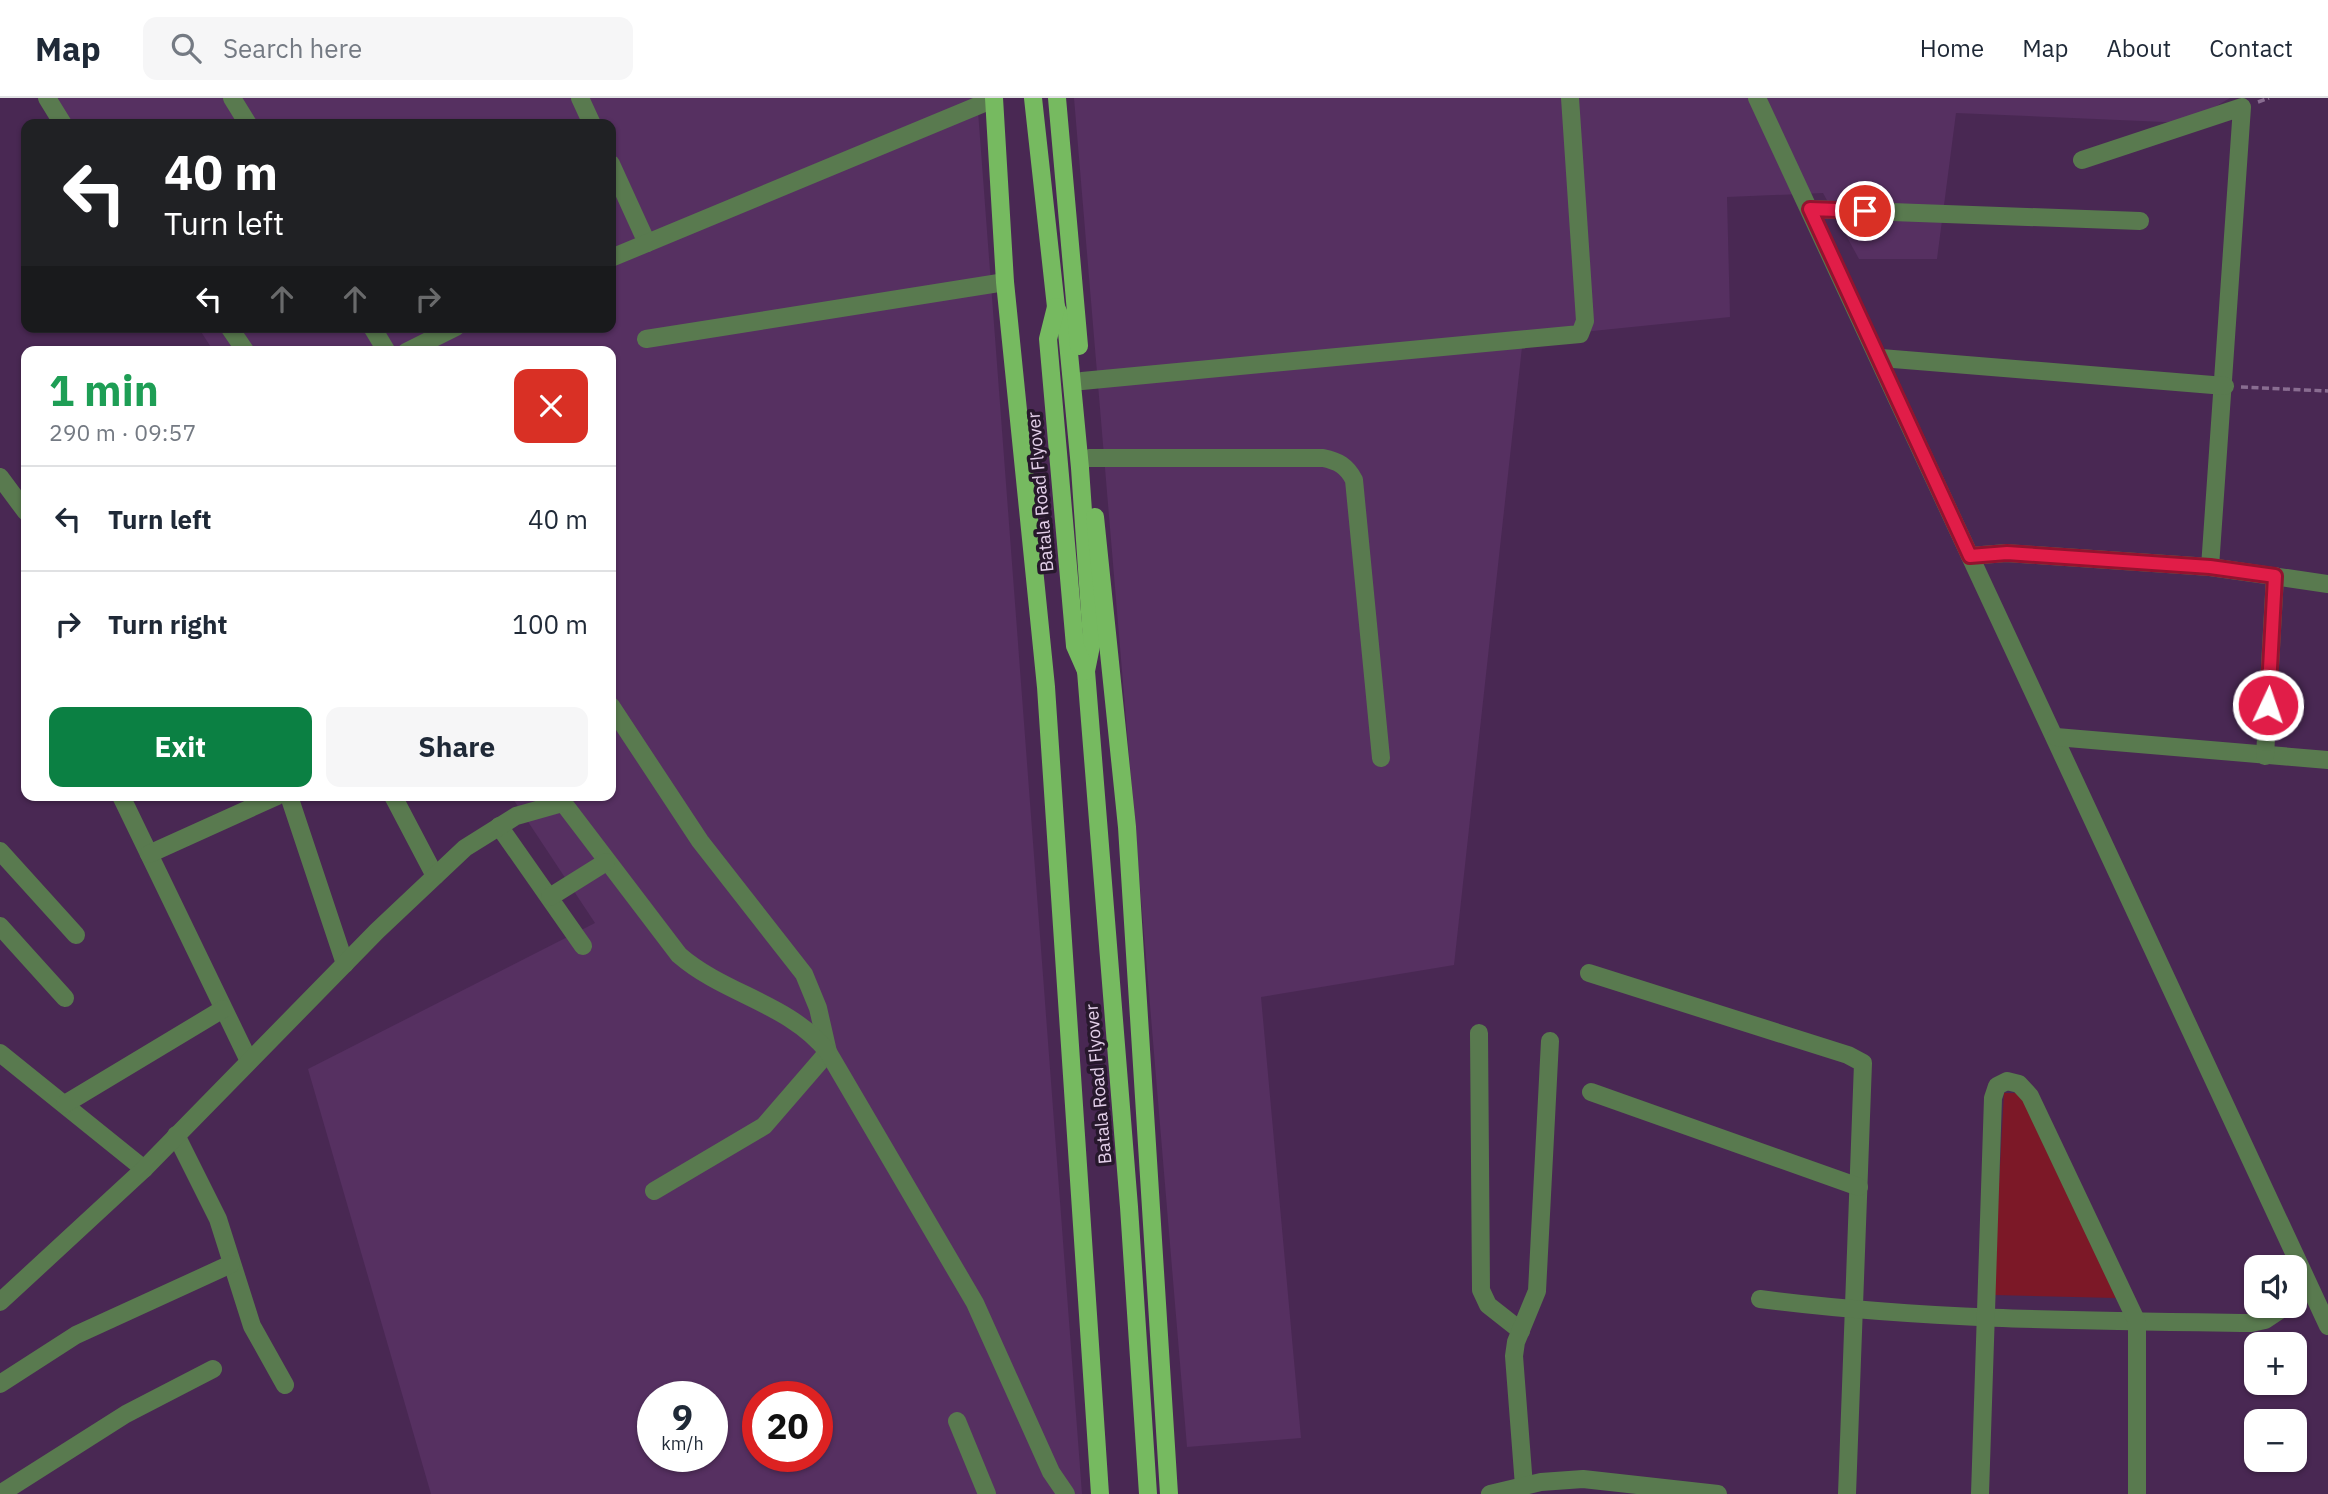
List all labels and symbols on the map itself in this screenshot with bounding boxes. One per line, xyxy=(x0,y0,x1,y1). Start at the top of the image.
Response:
pin xyxy=(1835,181,1895,241)
street label: Batala Road Flyover xyxy=(1022,411,1058,573)
position arrow xyxy=(2231,668,2305,742)
street label: Batala Road Flyover xyxy=(1080,1003,1116,1165)
speed limit sign: 20 xyxy=(742,1381,833,1472)

